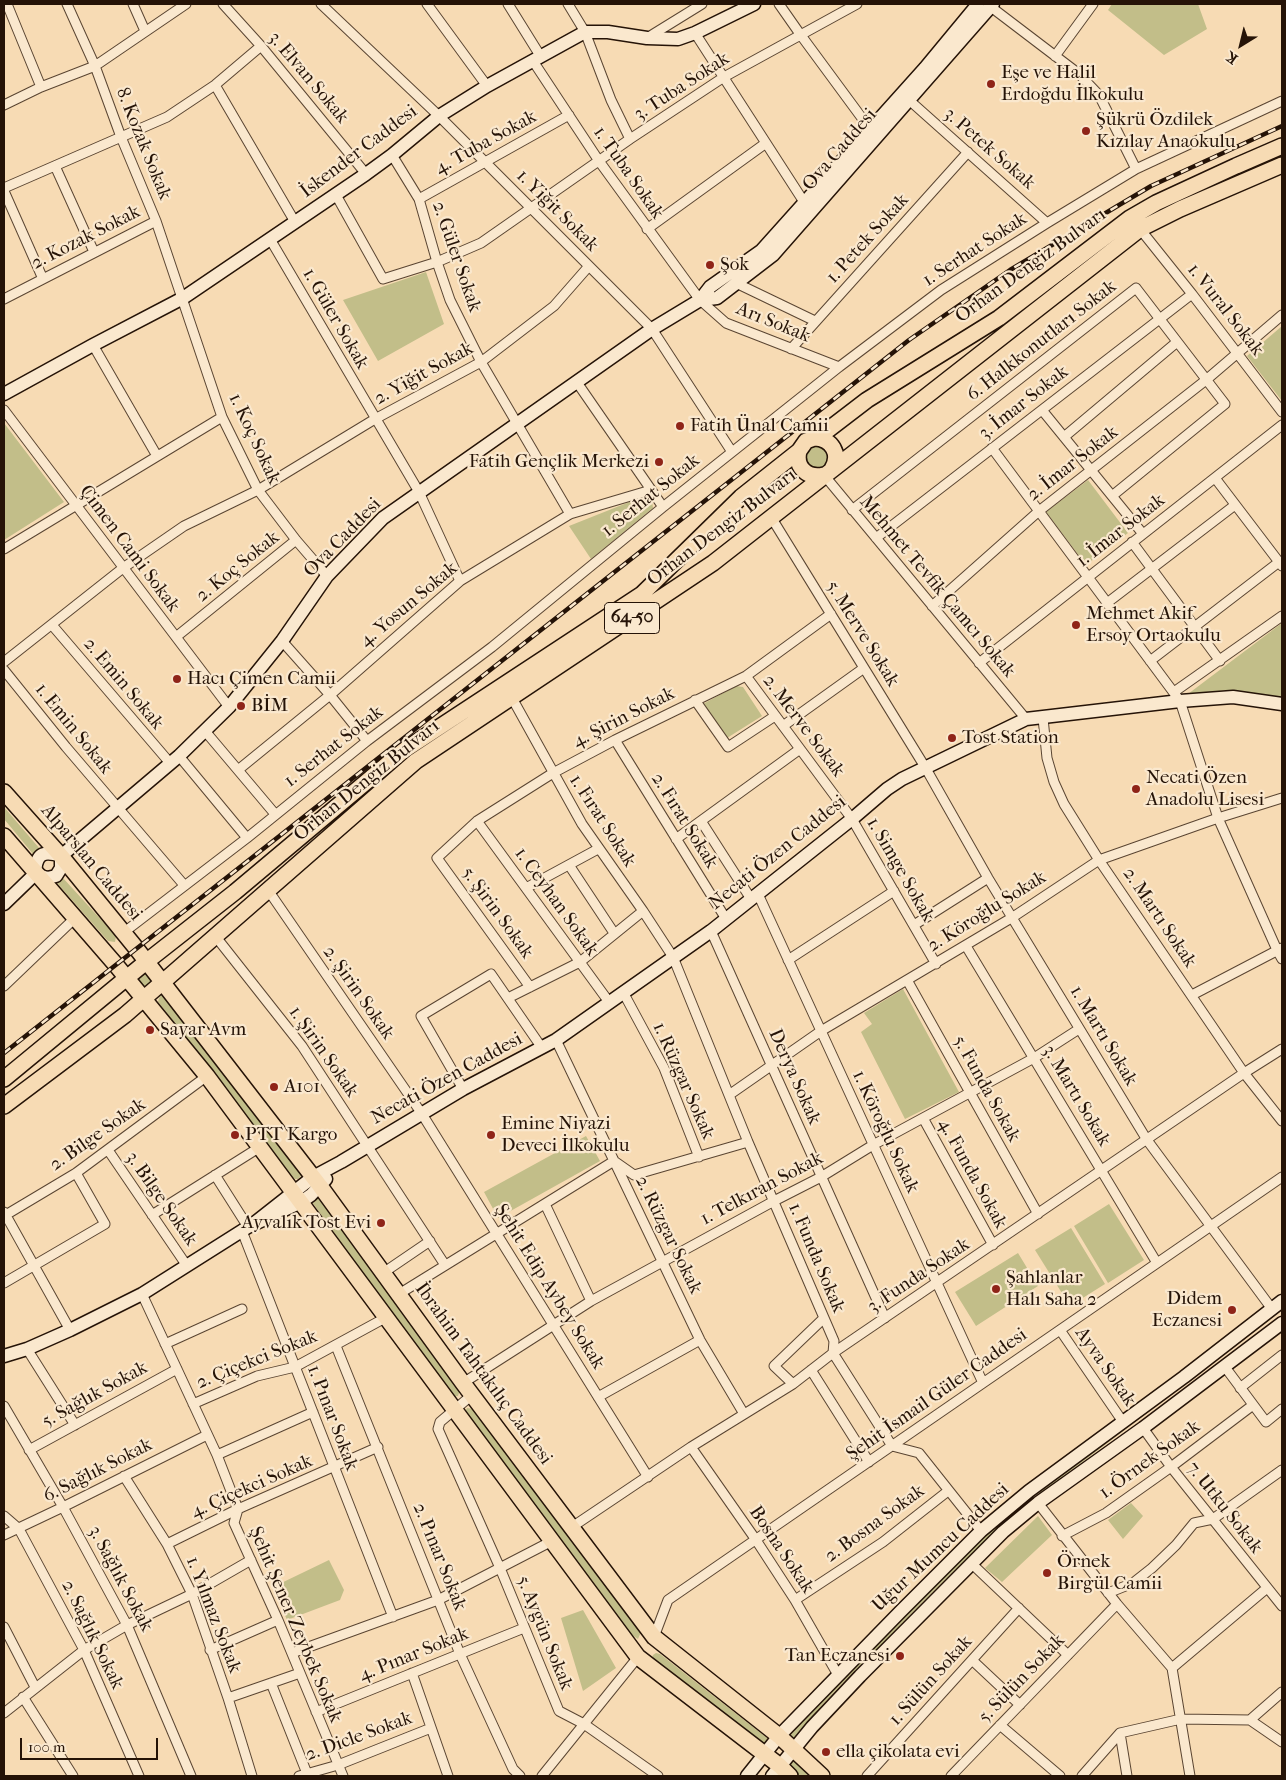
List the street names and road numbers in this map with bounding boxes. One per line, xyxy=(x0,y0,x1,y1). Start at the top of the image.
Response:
street label: 3. Elvan Sokak xyxy=(263,27,353,129)
street label: 3. Tuba Sokak xyxy=(630,48,734,126)
street label: 8. Kozak Sokak xyxy=(110,85,176,203)
street label: İskender Caddesi xyxy=(296,101,422,203)
street label: 3. Petek Sokak xyxy=(939,103,1039,195)
street label: Ova Caddesi xyxy=(798,104,882,196)
street label: 4. Tuba Sokak xyxy=(431,106,541,180)
street label: 1. Tuba Sokak xyxy=(588,122,668,224)
street label: 1. Yiğit Sokak xyxy=(511,165,603,257)
street label: 1. Petek Sokak xyxy=(822,190,914,288)
street label: 2. Güler Sokak xyxy=(426,198,486,316)
street label: 2. Kozak Sokak xyxy=(28,201,144,275)
street label: Orhan Dengiz Bulvarı xyxy=(951,204,1111,328)
street label: 1. Serhat Sokak xyxy=(919,208,1031,292)
street label: 1. Vural Sokak xyxy=(1182,259,1268,361)
street label: 1. Güler Sokak xyxy=(297,264,373,374)
street label: 6. Halkkonutları Sokak xyxy=(963,276,1121,406)
street label: Arı Sokak xyxy=(733,298,813,348)
street label: 2. Yiğit Sokak xyxy=(370,337,478,411)
street label: 3. İmar Sokak xyxy=(975,361,1073,445)
street label: 1. Koç Sokak xyxy=(223,390,285,488)
street label: 2. İmar Sokak xyxy=(1023,421,1123,507)
street label: 1. Serhat Sokak xyxy=(597,450,705,542)
street label: Orhan Dengiz Bulvarı xyxy=(643,465,801,591)
street label: Çimen Cami Sokak xyxy=(74,481,184,617)
street label: 1. İmar Sokak xyxy=(1072,489,1170,573)
street label: Mehmet Tevfik Çamcı Sokak xyxy=(854,491,1020,683)
street label: Ova Caddesi xyxy=(300,494,386,582)
street label: 2. Koç Sokak xyxy=(192,526,284,608)
street label: 4. Yosun Sokak xyxy=(355,557,463,653)
street label: 5. Merve Sokak xyxy=(820,577,904,691)
road number: 64-50 xyxy=(604,602,660,634)
street label: 2. Emin Sokak xyxy=(78,633,168,735)
street label: 2. Merve Sokak xyxy=(757,670,849,782)
street label: 1. Emin Sokak xyxy=(29,679,117,779)
street label: 4. Şirin Sokak xyxy=(569,683,679,753)
street label: 1. Serhat Sokak xyxy=(280,701,388,793)
street label: Orhan Dengiz Bulvarı xyxy=(290,715,444,847)
street label: 2. Fırat Sokak xyxy=(646,769,722,873)
street label: 1. Fırat Sokak xyxy=(564,770,640,872)
street label: Necati Özen Caddesi xyxy=(705,791,851,915)
street label: Alparslan Caddesi xyxy=(36,800,146,926)
street label: 1. Simge Sokak xyxy=(861,814,939,926)
street label: 1. Ceyhan Sokak xyxy=(509,843,603,961)
street label: 5. Şirin Sokak xyxy=(456,863,538,963)
street label: 2. Martı Sokak xyxy=(1117,864,1201,972)
street label: 2. Köroğlu Sokak xyxy=(923,866,1051,958)
street label: 2. Şirin Sokak xyxy=(317,942,399,1044)
street label: 1. Martı Sokak xyxy=(1064,982,1142,1090)
street label: 1. Şirin Sokak xyxy=(283,1002,363,1102)
street label: 1. Rüzgar Sokak xyxy=(647,1019,719,1143)
street label: Derya Sokak xyxy=(763,1026,825,1128)
street label: Necati Özen Caddesi xyxy=(367,1028,527,1130)
street label: 5. Funda Sokak xyxy=(947,1032,1025,1146)
street label: 3. Martı Sokak xyxy=(1037,1041,1115,1151)
street label: 1. Köroğlu Sokak xyxy=(847,1067,923,1197)
street label: 2. Bilge Sokak xyxy=(46,1094,150,1176)
street label: 4. Funda Sokak xyxy=(932,1115,1012,1233)
street label: 3. Bilge Sokak xyxy=(120,1147,202,1251)
street label: 1. Telkıran Sokak xyxy=(697,1147,827,1231)
street label: 2. Rüzgar Sokak xyxy=(630,1172,706,1298)
street label: Şehit Edip Aybey Sokak xyxy=(489,1200,609,1374)
street label: 1. Funda Sokak xyxy=(783,1200,849,1316)
street label: 3. Funda Sokak xyxy=(864,1233,974,1319)
street label: İbrahim Tahtakılıç Caddesi xyxy=(409,1279,557,1469)
street label: Ayva Sokak xyxy=(1069,1323,1141,1411)
street label: Şehit İsmail Güler Caddesi xyxy=(842,1324,1032,1466)
street label: 2. Çiçekci Sokak xyxy=(193,1325,321,1395)
street label: 5. Sağlık Sokak xyxy=(38,1357,152,1433)
street label: 1. Pınar Sokak xyxy=(301,1362,363,1474)
street label: 1. Örnek Sokak xyxy=(1095,1416,1205,1504)
street label: 6. Sağlık Sokak xyxy=(40,1434,156,1508)
street label: 4. Çiçekci Sokak xyxy=(188,1450,316,1524)
street label: 7. Utku Sokak xyxy=(1181,1457,1267,1559)
street label: Uğur Mumcu Caddesi xyxy=(868,1479,1014,1617)
street label: 2. Bosna Sokak xyxy=(821,1480,929,1568)
street label: 2. Pınar Sokak xyxy=(407,1500,471,1614)
street label: Bosna Sokak xyxy=(743,1502,819,1598)
street label: 3. Sağlık Sokak xyxy=(83,1522,157,1636)
street label: Şehit Şener Zeybek Sokak xyxy=(243,1524,347,1726)
street label: 1. Yılmaz Sokak xyxy=(180,1553,246,1677)
street label: 5. Aygün Sokak xyxy=(511,1573,577,1693)
street label: 2. Sağlık Sokak xyxy=(56,1577,128,1693)
street label: 4. Pınar Sokak xyxy=(356,1623,472,1687)
street label: 5. Sülün Sokak xyxy=(974,1630,1070,1728)
street label: 1. Sülün Sokak xyxy=(885,1631,977,1731)
street label: 2. Dicle Sokak xyxy=(302,1707,416,1767)

